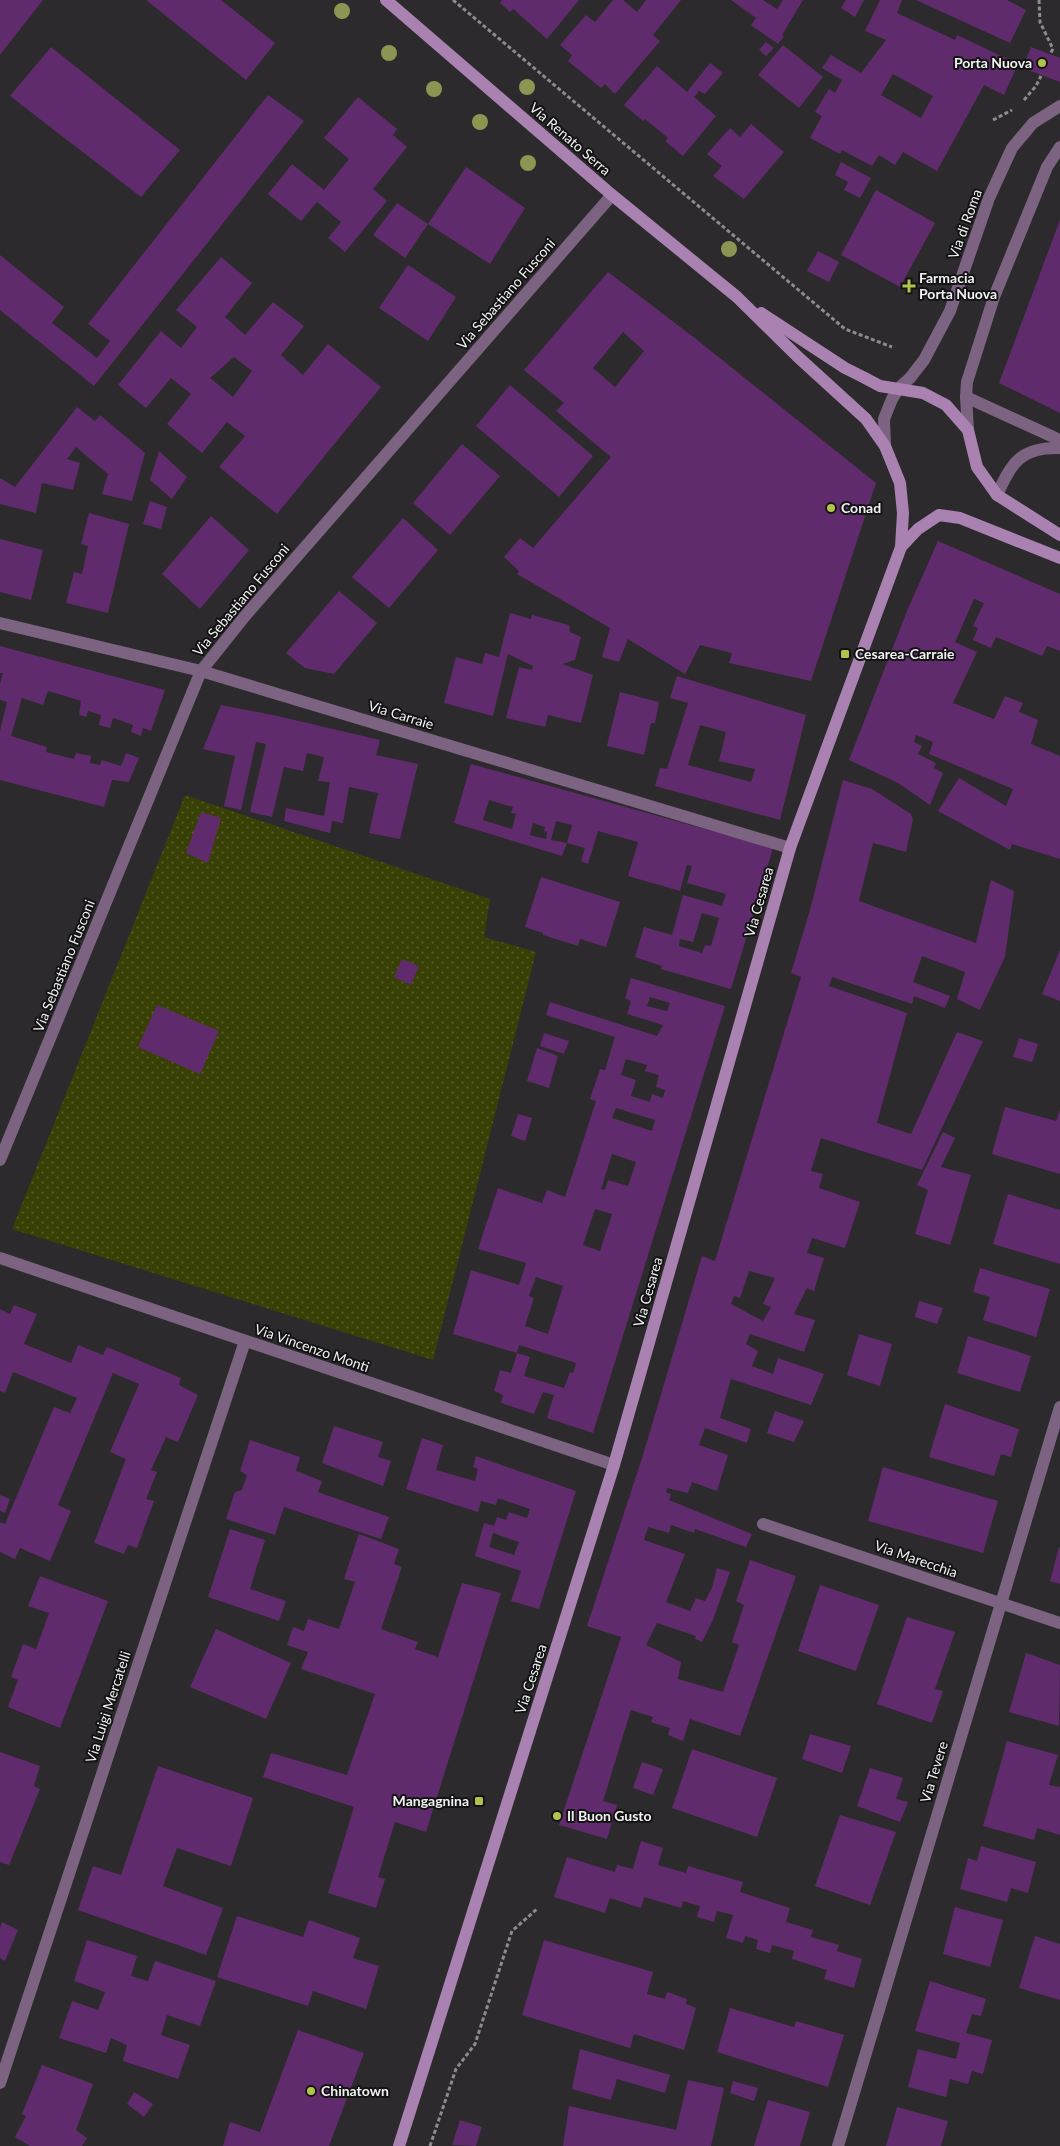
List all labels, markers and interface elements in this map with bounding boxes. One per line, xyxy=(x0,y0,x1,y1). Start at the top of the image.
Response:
place label: Porta Nuova xyxy=(954,54,1032,71)
marker: Porta Nuova xyxy=(1036,57,1048,69)
street label: Via Renato Serra xyxy=(526,99,615,179)
street label: Via di Roma xyxy=(944,187,985,261)
street label: Via Sebastiano Fusconi xyxy=(453,235,558,352)
place label: Farmacia Porta Nuova xyxy=(919,269,997,302)
marker: Farmacia Porta Nuova xyxy=(903,280,915,292)
place label: Conad xyxy=(841,499,881,516)
marker: Conad xyxy=(825,502,837,514)
street label: Via Sebastiano Fusconi xyxy=(189,540,292,659)
place label: Cesarea-Carraie xyxy=(855,645,955,662)
marker: Cesarea-Carraie xyxy=(839,648,851,660)
street label: Via Carraie xyxy=(366,697,436,733)
street label: Via Cesarea xyxy=(740,865,777,939)
street label: Via Sebastiano Fusconi xyxy=(29,897,98,1034)
street label: Via Cesarea xyxy=(629,1255,666,1329)
street label: Via Vincenzo Monti xyxy=(253,1320,372,1375)
street label: Via Marecchia xyxy=(872,1536,960,1581)
street label: Via Cesarea xyxy=(511,1642,550,1716)
street label: Via Luigi Mercatelli xyxy=(81,1649,134,1765)
street label: Via Tevere xyxy=(916,1739,951,1805)
place label: Mangagnina xyxy=(393,1792,469,1809)
marker: Mangagnina xyxy=(473,1795,485,1807)
place label: Il Buon Gusto xyxy=(567,1807,652,1824)
marker: Il Buon Gusto xyxy=(551,1810,563,1822)
place label: Chinatown xyxy=(321,2082,389,2099)
marker: Chinatown xyxy=(305,2085,317,2097)

